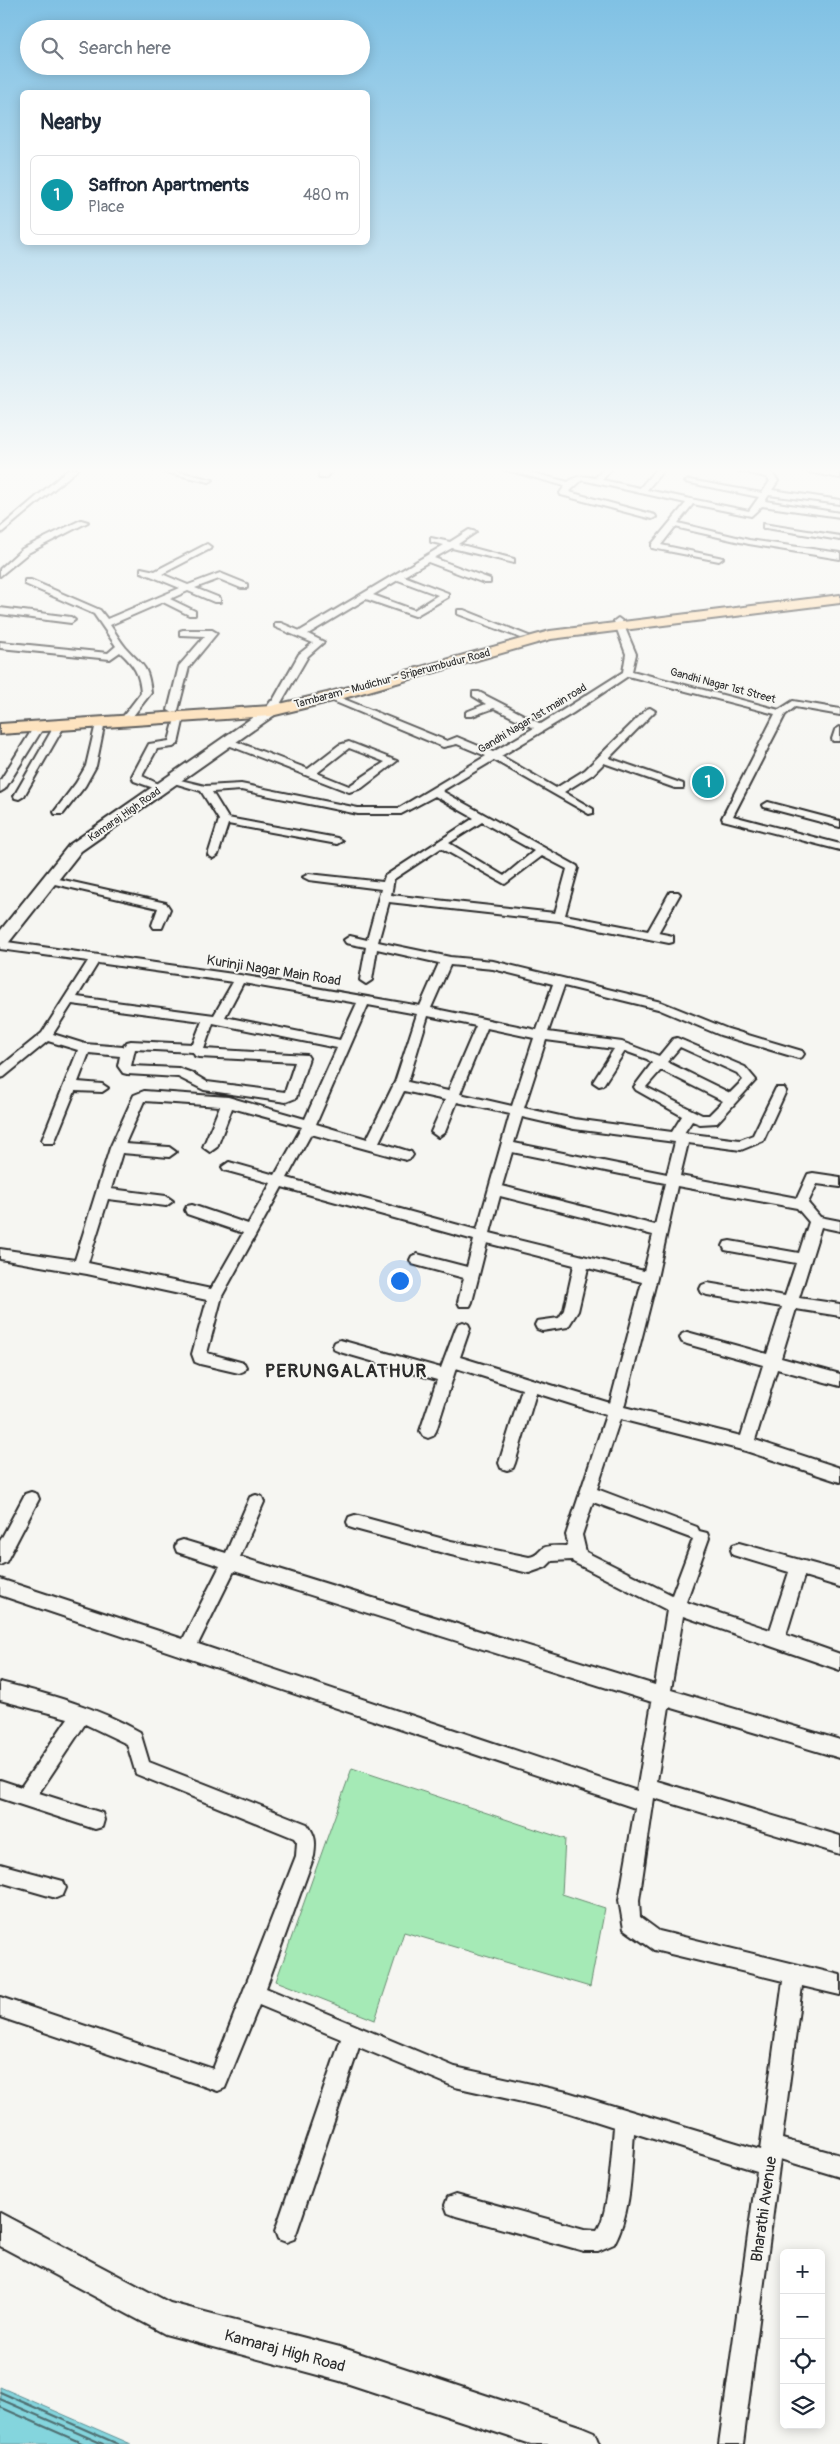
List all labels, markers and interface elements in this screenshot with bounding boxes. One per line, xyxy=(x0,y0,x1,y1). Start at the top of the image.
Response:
search box xyxy=(20,20,370,75)
icon: search xyxy=(38,34,66,62)
text: Search here xyxy=(78,36,171,60)
text: Nearby xyxy=(40,109,101,136)
text: Saffron Apartments xyxy=(88,173,249,197)
text: 1 xyxy=(54,185,60,205)
text: 480 m xyxy=(303,185,349,205)
text: Place xyxy=(88,197,124,217)
street label: Tambaram - Mudichur - Sriperumbudur Road xyxy=(293,646,492,711)
street label: Gandhi Nagar 1st Street xyxy=(669,665,778,706)
street label: Gandhi Nagar 1st main road xyxy=(476,681,589,756)
pin: 1 xyxy=(692,763,724,801)
street label: Kamaraj High Road xyxy=(86,785,163,844)
street label: Kurinji Nagar Main Road xyxy=(205,951,343,990)
your location xyxy=(387,1268,413,1294)
district label: PERUNGALATHUR xyxy=(265,1359,427,1383)
street label: Bharathi Avenue xyxy=(747,2155,781,2263)
map controls xyxy=(780,2249,825,2429)
button: + xyxy=(780,2249,825,2294)
button: − xyxy=(780,2294,825,2339)
street label: Kamaraj High Road xyxy=(222,2325,347,2377)
button: locate xyxy=(780,2339,825,2384)
button: layers xyxy=(780,2384,825,2429)

